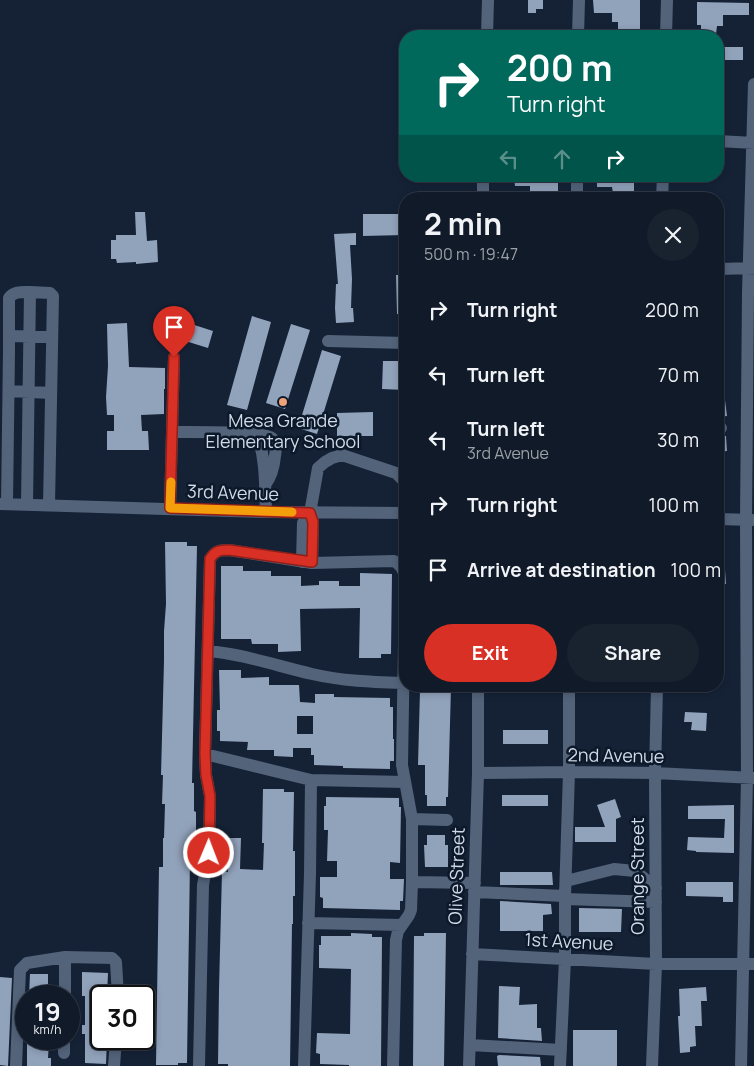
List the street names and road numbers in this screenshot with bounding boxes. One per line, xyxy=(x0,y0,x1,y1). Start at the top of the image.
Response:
street label: 3rd Avenue xyxy=(187,478,280,506)
street label: 2nd Avenue xyxy=(567,742,665,768)
street label: Orange Street xyxy=(625,817,649,935)
street label: Olive Street xyxy=(442,827,470,925)
street label: 1st Avenue xyxy=(524,927,614,955)

